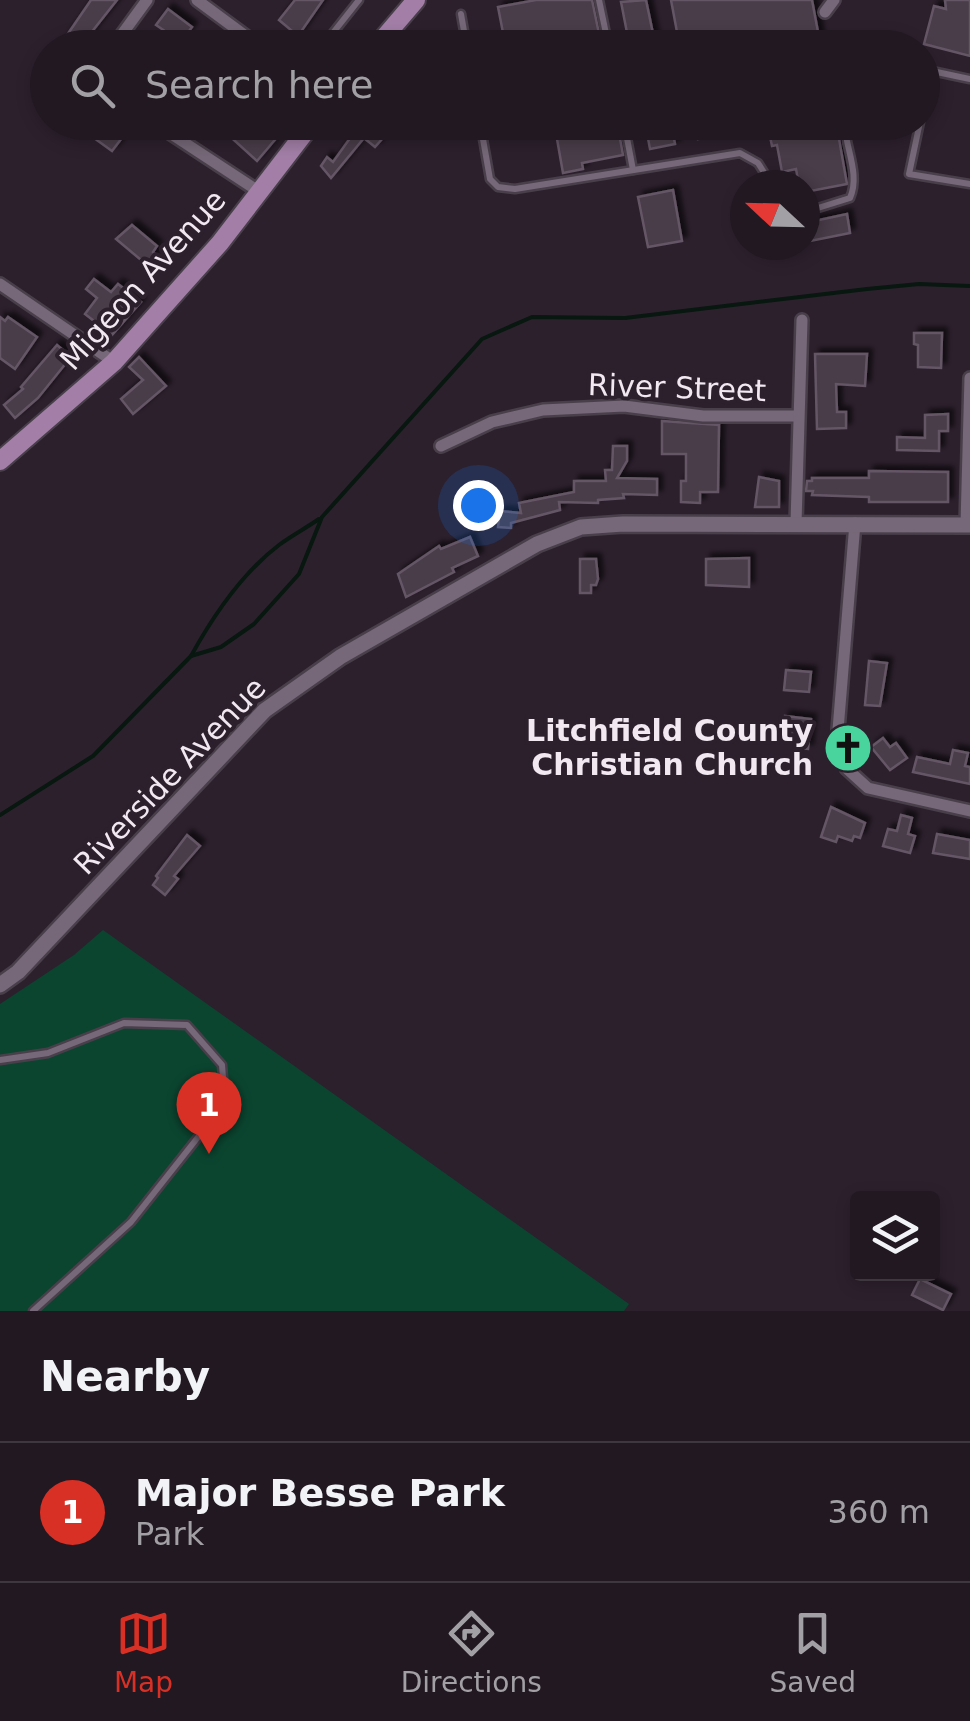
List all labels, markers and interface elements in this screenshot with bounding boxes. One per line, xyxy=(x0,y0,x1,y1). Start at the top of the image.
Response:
search box xyxy=(30,30,940,140)
icon: search xyxy=(65,58,120,113)
text: Search here xyxy=(145,63,373,107)
north arrow xyxy=(730,170,820,260)
street label: Migeon Avenue xyxy=(53,182,233,377)
street label: River Street xyxy=(587,367,767,408)
your location xyxy=(453,480,504,531)
street label: Riverside Avenue xyxy=(67,670,273,881)
place label: Litchfield County Christian Church xyxy=(526,713,813,782)
church icon: Litchfield County Christian Church xyxy=(822,722,874,774)
pin: 1 xyxy=(176,1072,242,1154)
map controls xyxy=(850,1191,940,1281)
button: layers xyxy=(850,1191,940,1281)
text: Nearby xyxy=(40,1352,210,1401)
text: Major Besse Park xyxy=(135,1471,505,1515)
text: 1 xyxy=(61,1493,84,1531)
text: 360 m xyxy=(828,1493,930,1531)
text: Park xyxy=(135,1515,204,1553)
tab: Map xyxy=(114,1606,173,1699)
tab: Directions xyxy=(401,1606,542,1699)
tab: Saved xyxy=(770,1606,856,1699)

